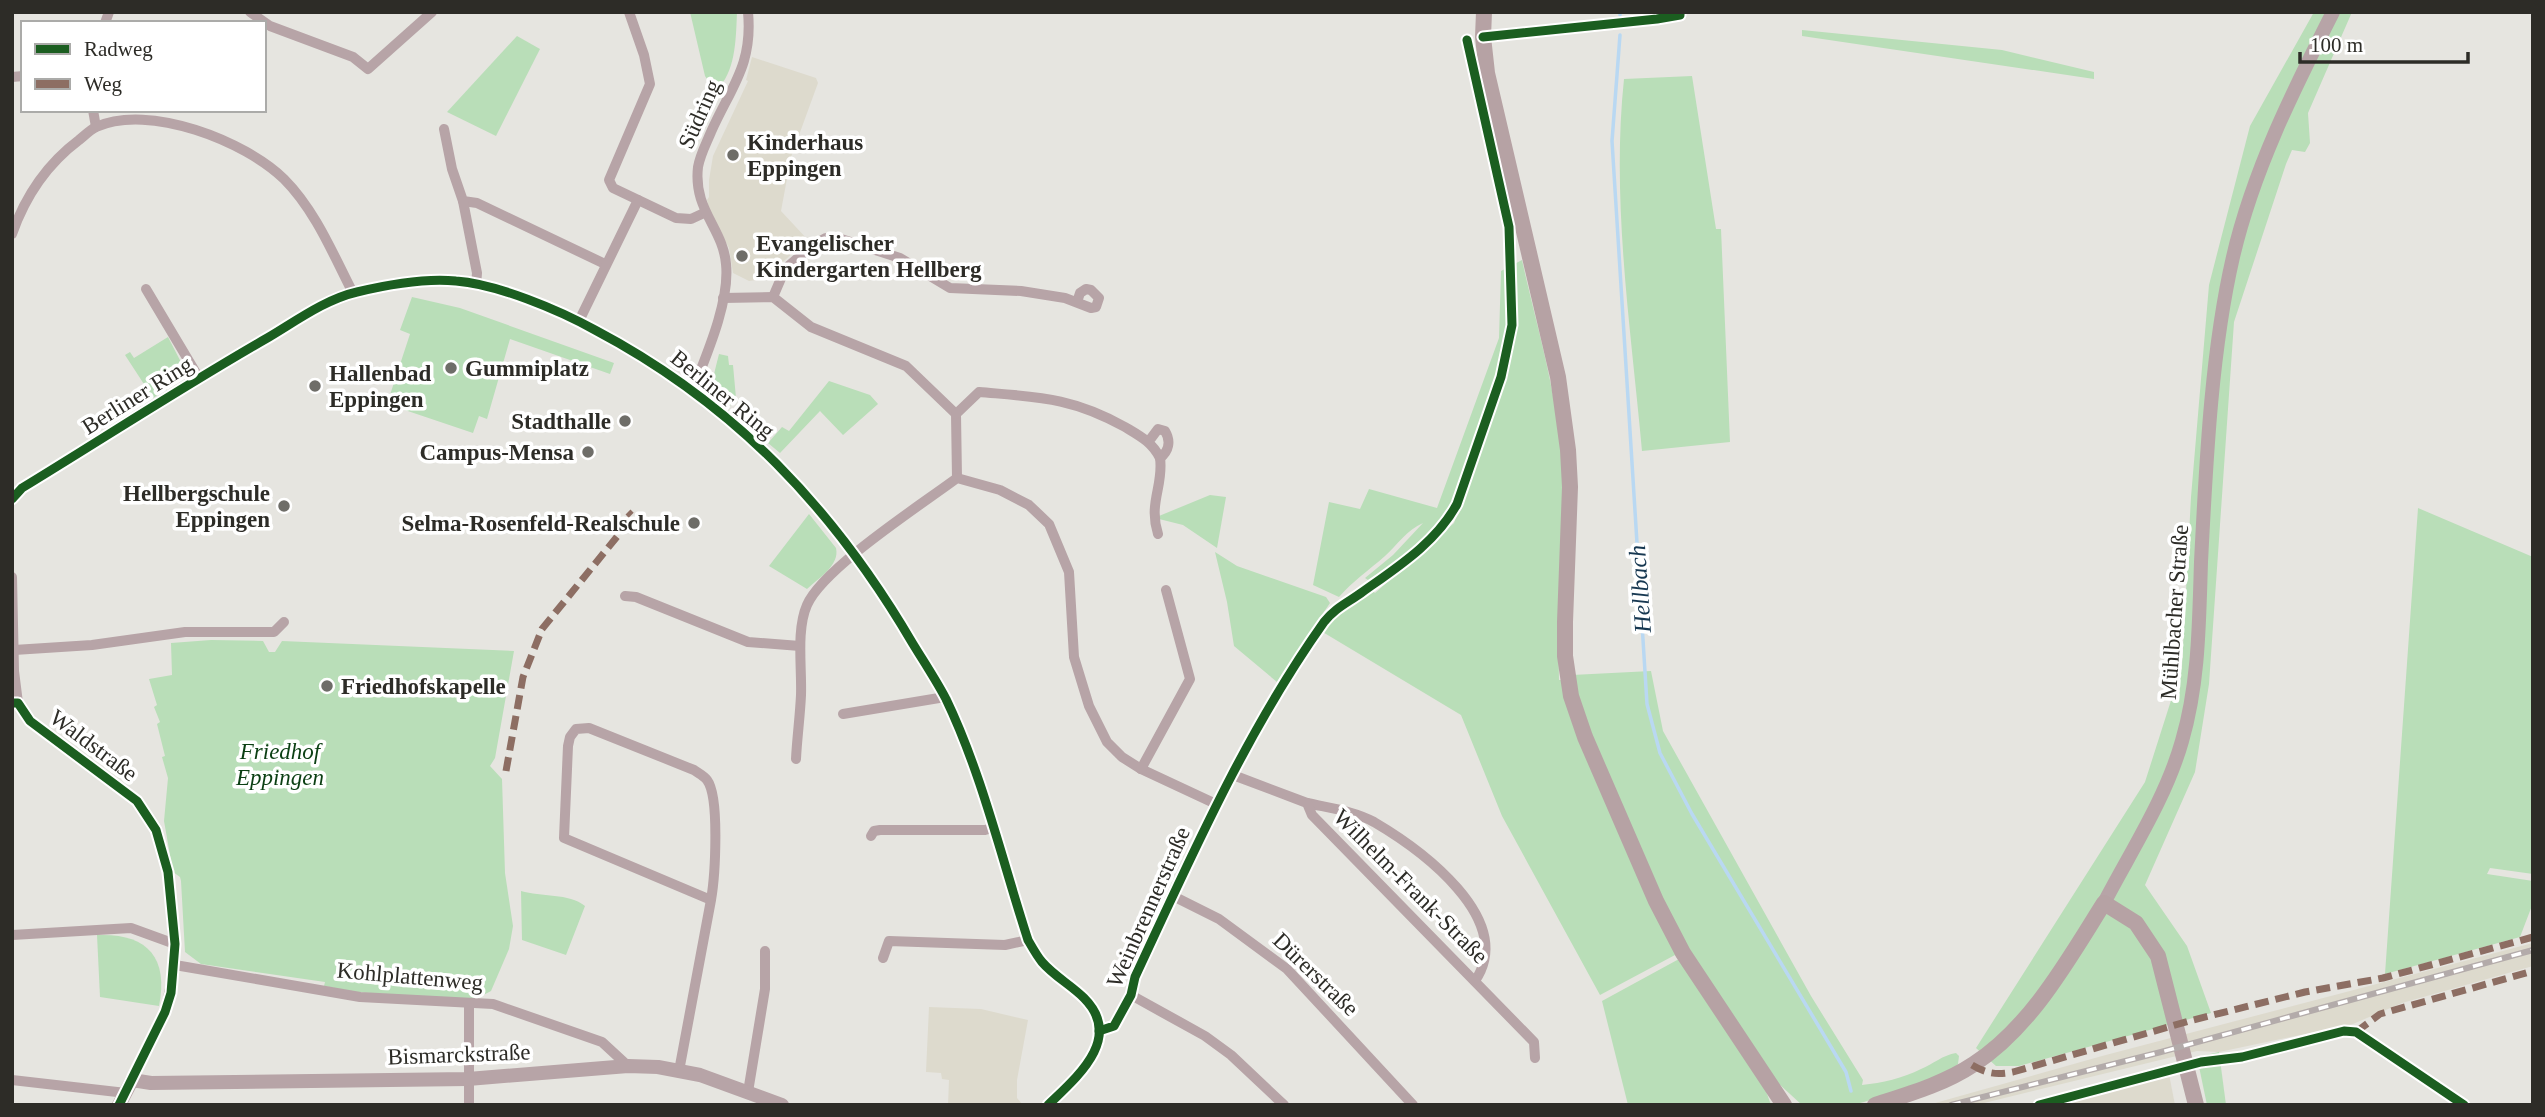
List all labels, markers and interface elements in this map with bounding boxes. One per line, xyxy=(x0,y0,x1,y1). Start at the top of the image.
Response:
legend xyxy=(21,21,266,112)
scale bar xyxy=(2300,21,2468,65)
text: 100 m xyxy=(2310,33,2363,57)
text: Radweg xyxy=(84,37,153,61)
text: Weg xyxy=(84,72,122,96)
street label: Südring xyxy=(673,75,726,153)
place label: Kinderhaus Eppingen xyxy=(747,130,863,181)
marker: Kinderhaus Eppingen xyxy=(725,147,741,163)
place label: Evangelischer Kindergarten Hellberg xyxy=(756,231,982,282)
marker: Evangelischer Kindergarten Hellberg xyxy=(734,248,750,264)
street label: Berliner Ring xyxy=(666,345,780,444)
street label: Berliner Ring xyxy=(77,351,198,439)
place label: Gummiplatz xyxy=(465,356,589,381)
marker: Gummiplatz xyxy=(443,360,459,376)
place label: Hallenbad Eppingen xyxy=(329,361,431,412)
marker: Hallenbad Eppingen xyxy=(307,378,323,394)
place label: Stadthalle xyxy=(511,409,611,434)
marker: Stadthalle xyxy=(617,413,633,429)
place label: Campus-Mensa xyxy=(419,440,574,465)
marker: Campus-Mensa xyxy=(580,444,596,460)
place label: Hellbergschule Eppingen xyxy=(123,481,270,532)
marker: Hellbergschule Eppingen xyxy=(276,498,292,514)
place label: Selma-Rosenfeld-Realschule xyxy=(401,511,680,536)
marker: Selma-Rosenfeld-Realschule xyxy=(686,515,702,531)
street label: Mühlbacher Straße xyxy=(2156,524,2193,701)
water label: Hellbach xyxy=(1624,544,1656,635)
place label: Friedhofskapelle xyxy=(341,674,506,699)
marker: Friedhofskapelle xyxy=(319,678,335,694)
street label: Waldstraße xyxy=(45,704,142,786)
park label: Friedhof Eppingen xyxy=(235,739,324,790)
street label: Wilhelm-Frank-Straße xyxy=(1329,804,1493,968)
street label: Weinbrennerstraße xyxy=(1102,823,1195,991)
street label: Dürerstraße xyxy=(1268,928,1363,1021)
street label: Kohlplattenweg xyxy=(336,958,485,995)
street label: Bismarckstraße xyxy=(387,1040,531,1069)

